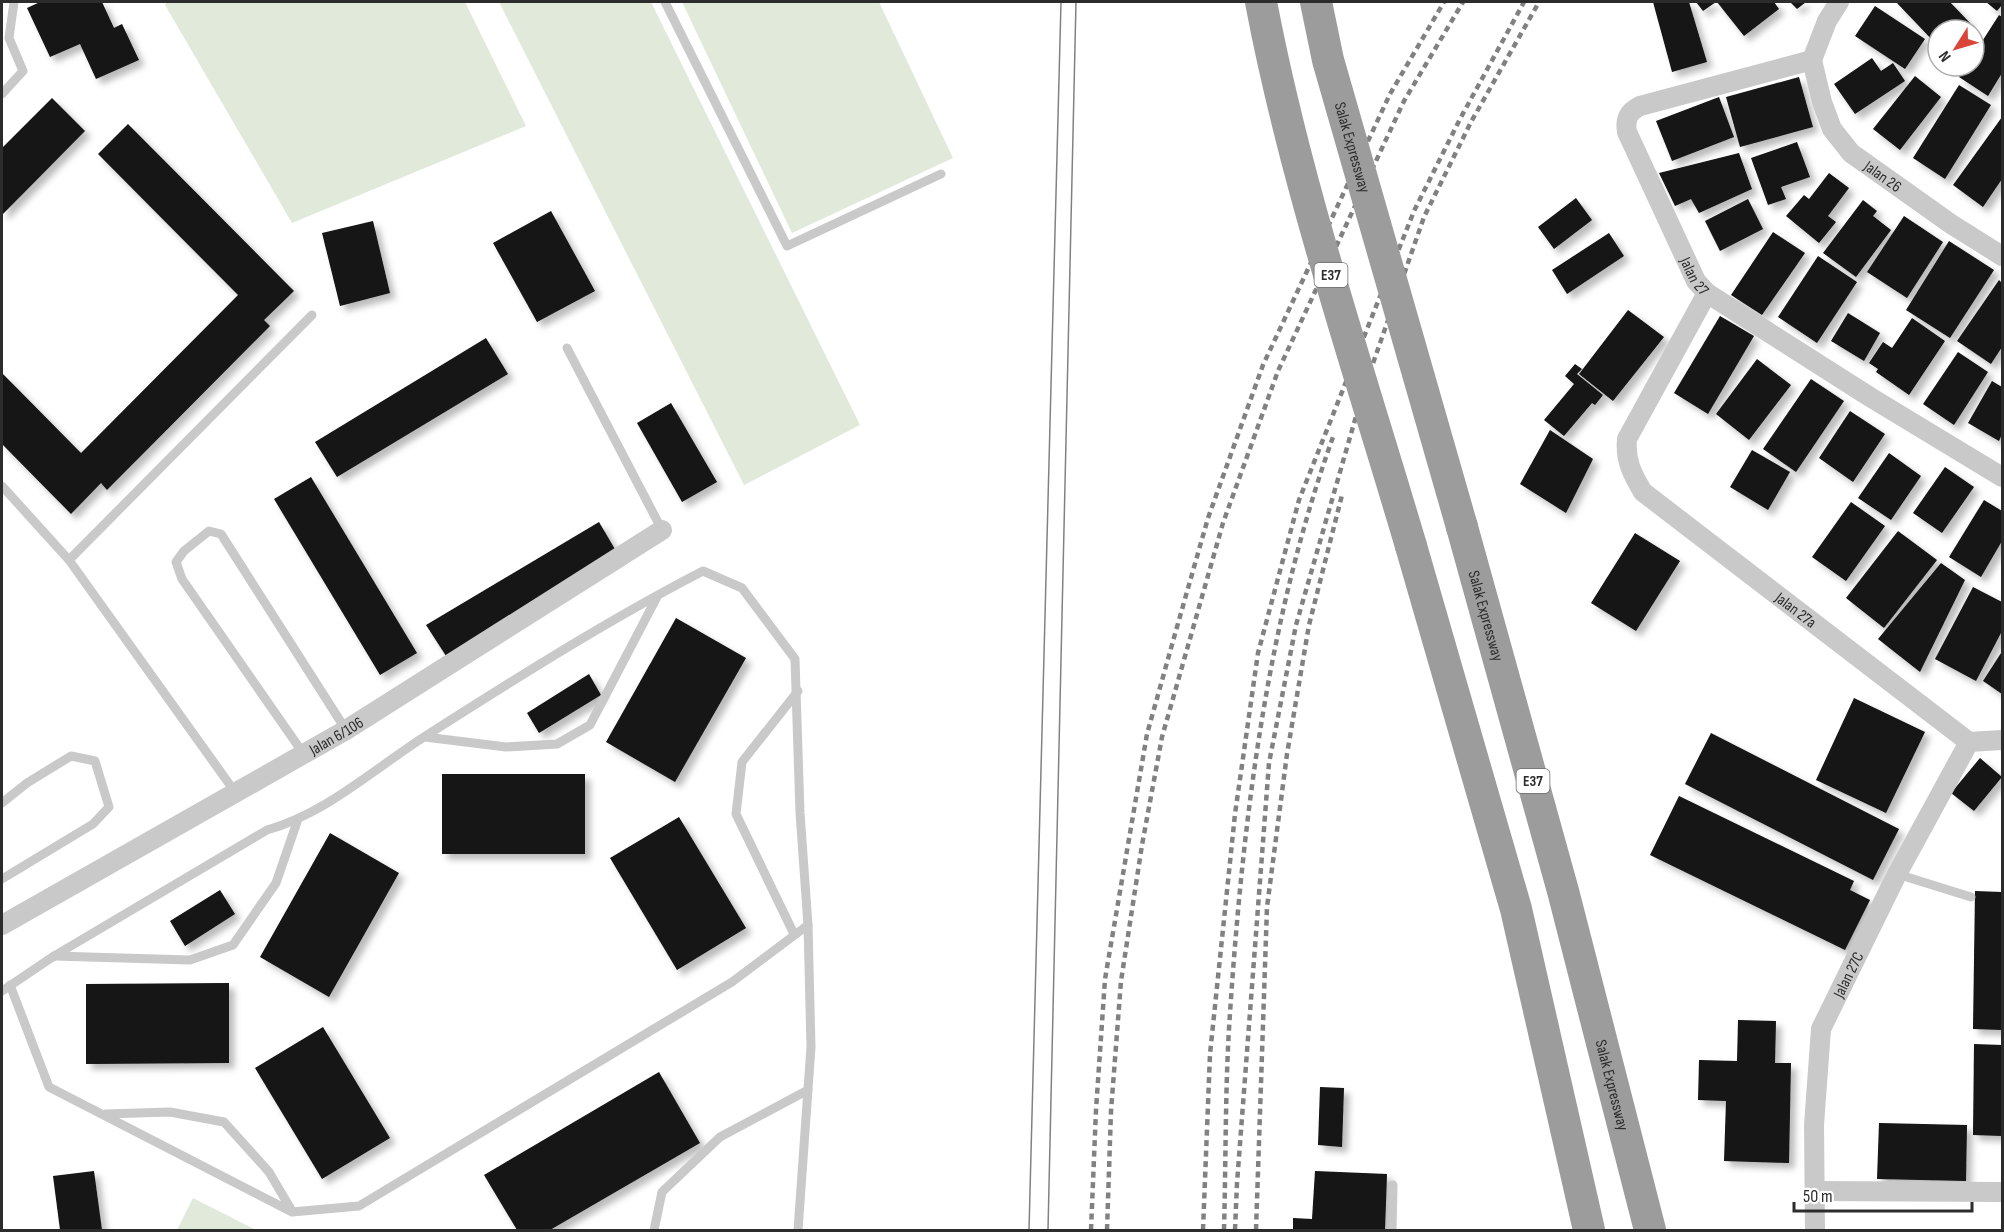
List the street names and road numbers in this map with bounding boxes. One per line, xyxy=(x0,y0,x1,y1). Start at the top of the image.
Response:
street label: Salak Expressway xyxy=(1330,100,1374,195)
street label: Jalan 26 xyxy=(1859,157,1905,197)
street label: Jalan 27 xyxy=(1675,254,1713,300)
road number: E37 xyxy=(1314,263,1348,287)
street label: Salak Expressway xyxy=(1464,569,1507,664)
street label: Jalan 27a xyxy=(1770,588,1820,632)
street label: Jalan 6/106 xyxy=(305,713,367,760)
road number: E37 xyxy=(1516,769,1550,793)
street label: Jalan 27C xyxy=(1829,949,1868,1002)
street label: Salak Expressway xyxy=(1591,1038,1632,1133)

